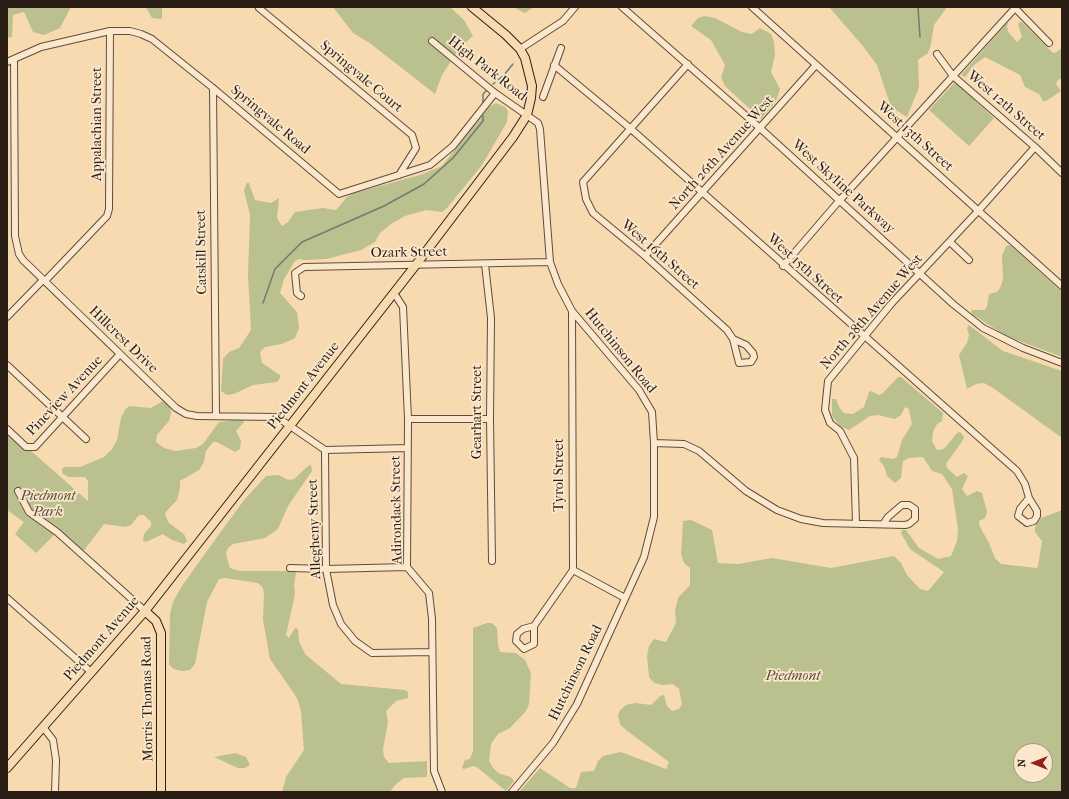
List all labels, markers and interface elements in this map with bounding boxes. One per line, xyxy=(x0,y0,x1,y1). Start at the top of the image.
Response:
street label: High Park Road xyxy=(444,33,530,105)
street label: Springvale Court xyxy=(316,37,406,117)
street label: Appalachian Street xyxy=(90,67,106,181)
street label: West 12th Street xyxy=(964,68,1048,144)
street label: Springvale Road xyxy=(227,82,313,158)
street label: North 26th Avenue West xyxy=(666,92,778,214)
street label: West 13th Street xyxy=(874,98,956,176)
street label: West Skyline Parkway xyxy=(788,136,898,238)
street label: Catskill Street xyxy=(193,209,211,295)
street label: West 16th Street xyxy=(617,216,703,294)
street label: West 15th Street xyxy=(763,230,847,308)
street label: Ozark Street xyxy=(370,244,448,262)
street label: North 28th Avenue West xyxy=(817,251,927,373)
street label: Hillcrest Drive xyxy=(85,303,161,377)
street label: Hutchinson Road xyxy=(581,305,659,397)
street label: Piedmont Avenue xyxy=(264,339,344,433)
street label: Pineview Avenue xyxy=(23,352,107,440)
street label: Gearhart Street xyxy=(470,365,486,459)
street label: Tyrol Street xyxy=(552,438,568,512)
street label: Adirondack Street xyxy=(388,455,406,565)
street label: Allegheny Street xyxy=(305,478,325,580)
park label: Piedmont Park xyxy=(20,489,76,522)
street label: Piedmont Avenue xyxy=(61,593,143,685)
street label: Hutchinson Road xyxy=(546,622,606,724)
street label: Morris Thomas Road xyxy=(139,636,157,762)
park label: Piedmont xyxy=(765,669,821,685)
north arrow xyxy=(1013,743,1053,783)
text: N xyxy=(1015,759,1028,767)

